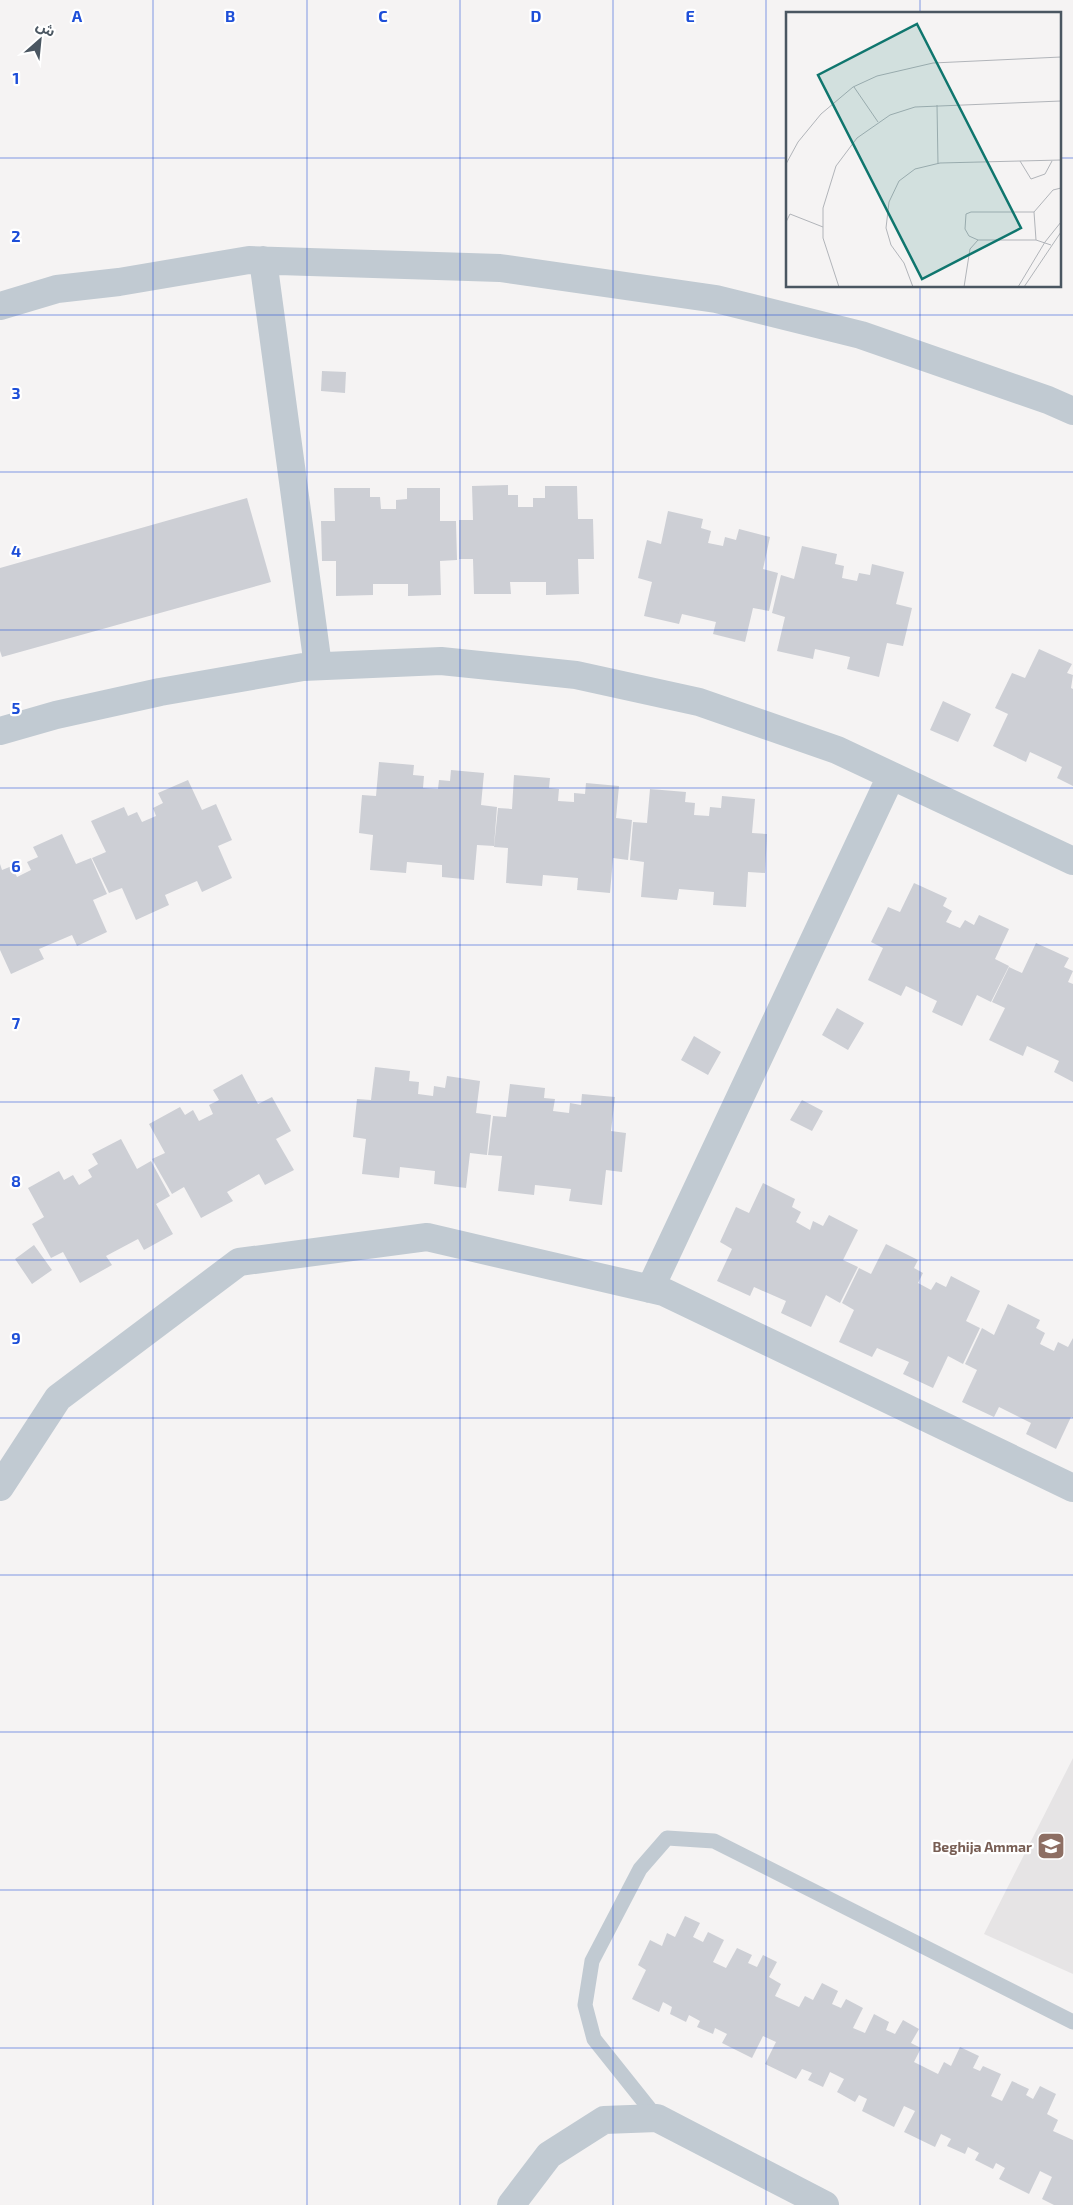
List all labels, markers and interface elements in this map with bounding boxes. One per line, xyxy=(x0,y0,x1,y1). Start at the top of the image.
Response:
text: A xyxy=(72,6,83,25)
text: B xyxy=(225,6,235,25)
text: C xyxy=(378,6,388,25)
text: D xyxy=(531,6,542,25)
text: E xyxy=(685,6,695,25)
inset map xyxy=(786,12,1060,288)
north arrow xyxy=(15,15,65,65)
text: ش xyxy=(34,16,59,40)
text: 1 xyxy=(13,68,19,87)
text: 2 xyxy=(11,226,21,245)
text: 3 xyxy=(11,383,21,402)
text: 4 xyxy=(11,541,21,560)
text: 5 xyxy=(12,698,21,717)
text: 6 xyxy=(11,856,21,875)
text: 7 xyxy=(12,1013,21,1032)
text: 8 xyxy=(11,1171,21,1190)
text: 9 xyxy=(11,1328,21,1347)
school or university icon: Beghija Ammar xyxy=(1036,1831,1066,1861)
place label: Beghija Ammar xyxy=(932,1838,1032,1855)

